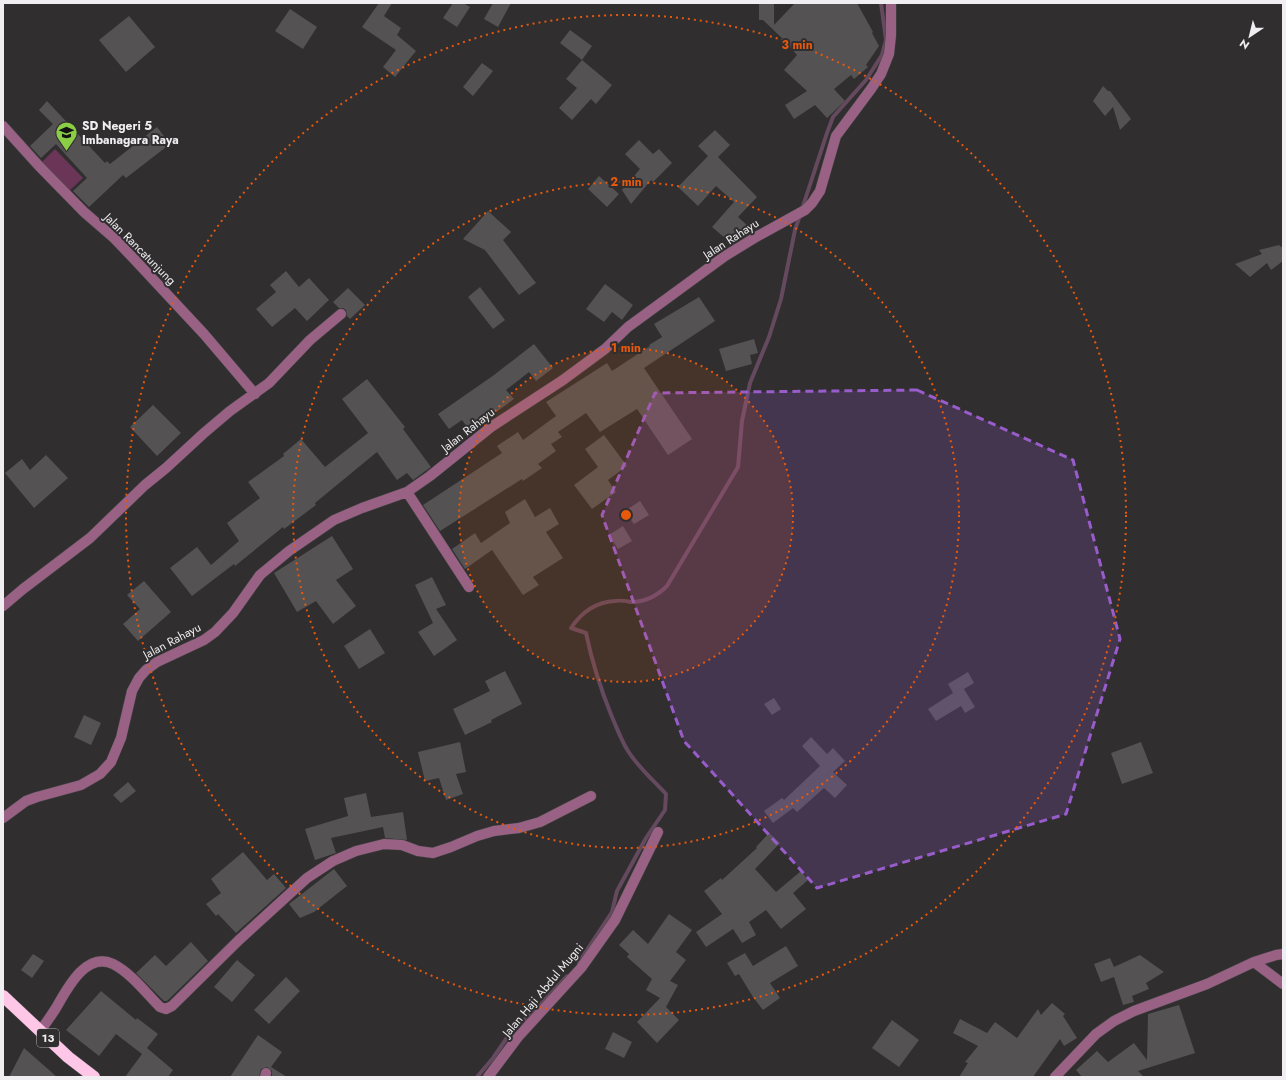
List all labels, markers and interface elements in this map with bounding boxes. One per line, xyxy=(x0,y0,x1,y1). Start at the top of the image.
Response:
north arrow xyxy=(1230,16,1270,56)
text: N xyxy=(1236,35,1252,53)
text: 3 min xyxy=(781,36,813,54)
place label: SD Negeri 5 Imbanagara Raya xyxy=(82,117,179,149)
school or university icon: SD Negeri 5 Imbanagara Raya xyxy=(53,120,79,153)
text: 2 min xyxy=(610,173,642,191)
street label: Jalan Rancatunjung xyxy=(99,208,180,289)
street label: Jalan Rahayu xyxy=(698,214,762,265)
text: 1 min xyxy=(611,339,641,357)
street label: Jalan Rahayu xyxy=(436,403,498,458)
centre of rings xyxy=(619,508,633,522)
street label: Jalan Rahayu xyxy=(138,618,204,665)
street label: Jalan Haji Abdul Mugni xyxy=(497,939,588,1042)
road number: 13 xyxy=(37,1029,59,1047)

